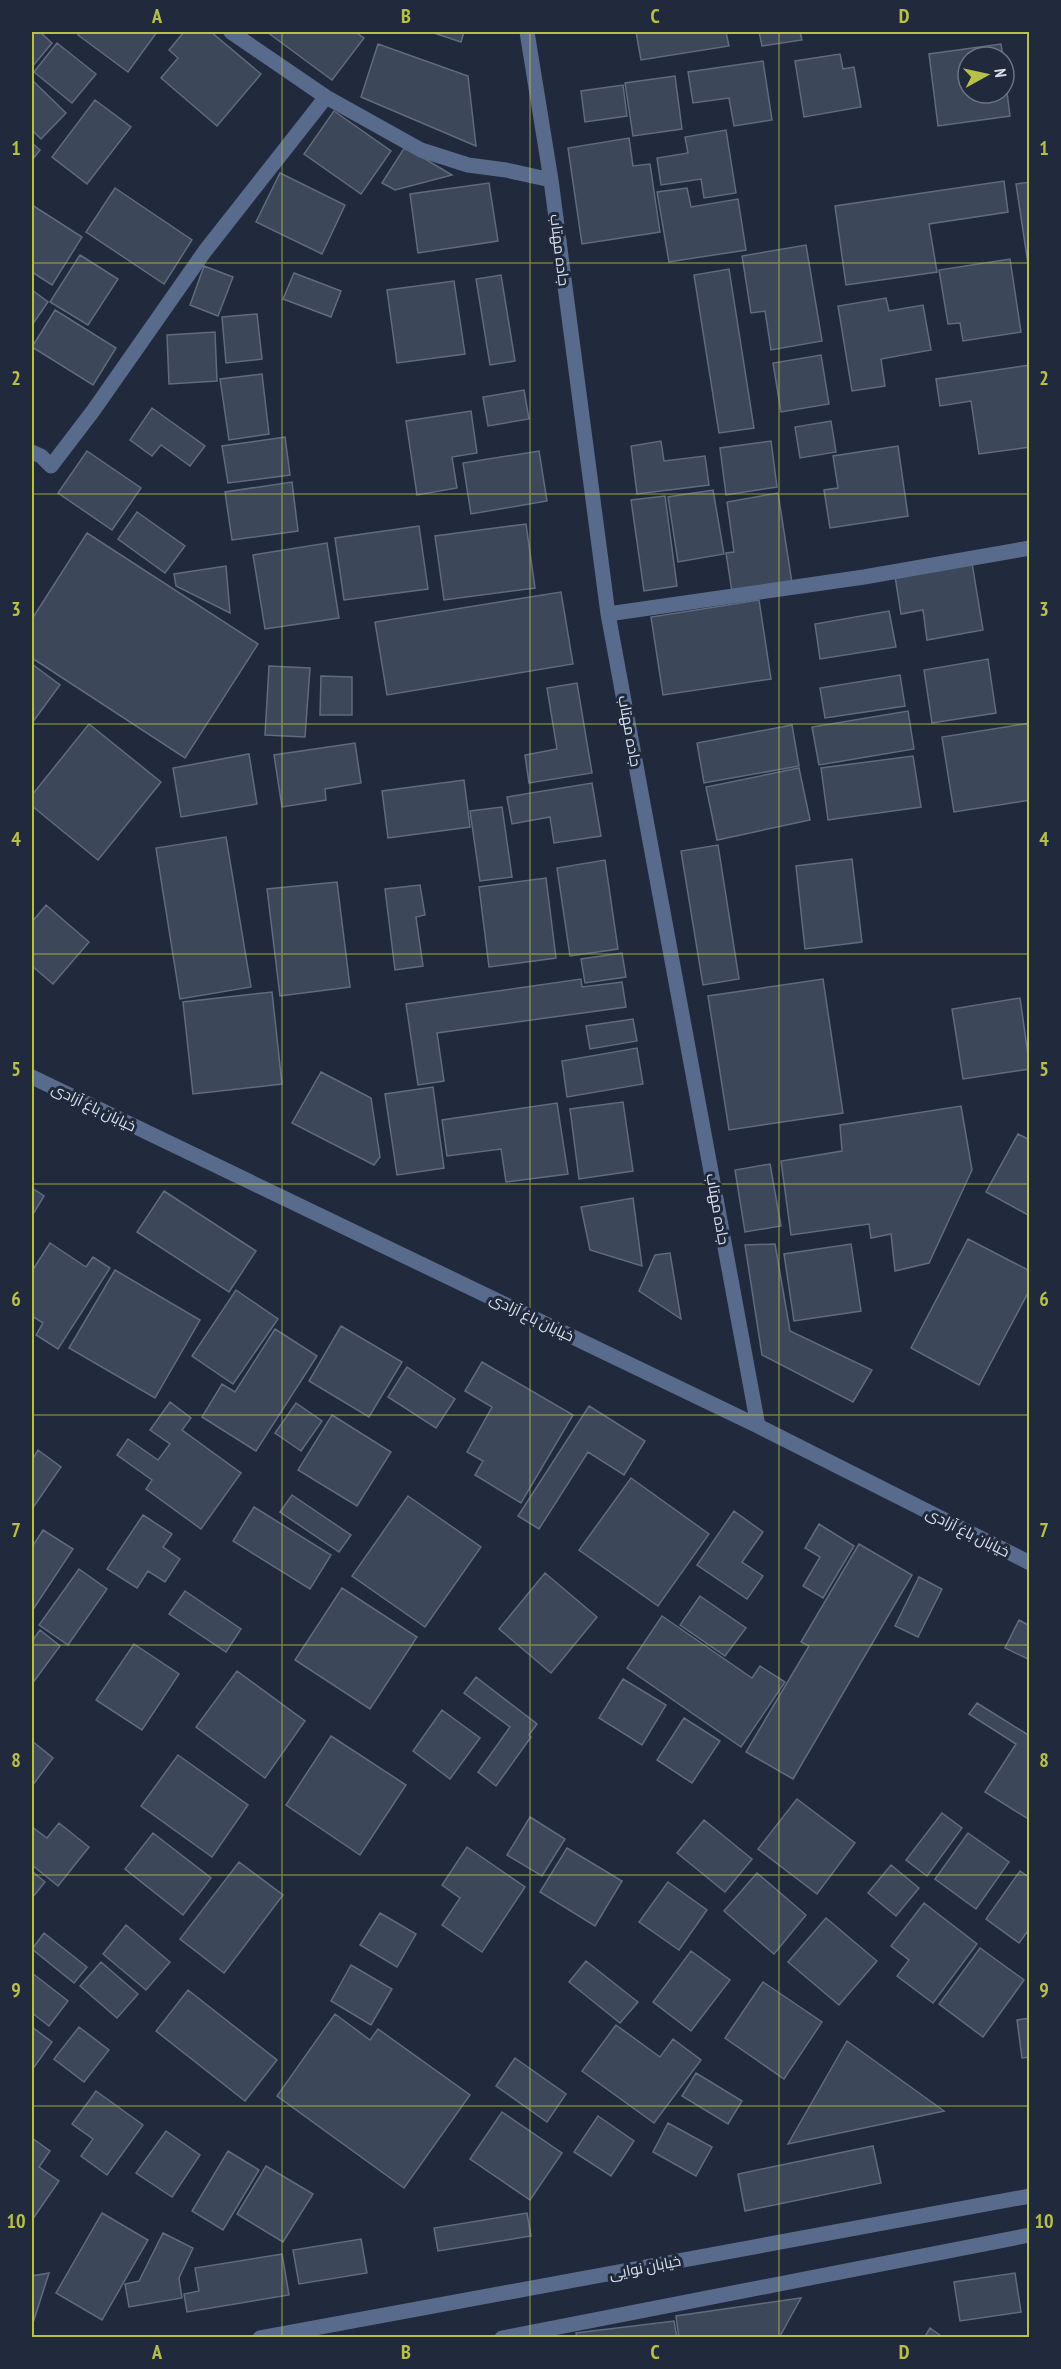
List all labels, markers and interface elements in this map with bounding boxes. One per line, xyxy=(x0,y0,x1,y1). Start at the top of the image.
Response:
text: A xyxy=(151,3,163,29)
text: B xyxy=(401,3,411,29)
text: C xyxy=(650,3,660,29)
text: D xyxy=(899,3,910,29)
north arrow xyxy=(956,45,1016,105)
text: N xyxy=(990,67,1011,79)
text: 1 xyxy=(11,135,21,161)
text: 1 xyxy=(1039,135,1049,161)
street label: جاده مهتاب xyxy=(545,213,574,287)
text: 2 xyxy=(11,365,21,391)
text: 2 xyxy=(1039,365,1049,391)
text: 3 xyxy=(11,596,21,622)
text: 3 xyxy=(1039,596,1049,622)
street label: جاده مهتاب xyxy=(613,694,646,768)
text: 4 xyxy=(11,826,21,852)
text: 4 xyxy=(1039,826,1049,852)
text: 5 xyxy=(11,1056,21,1082)
text: 5 xyxy=(1039,1056,1049,1082)
street label: خیابان باغ آزادی xyxy=(48,1078,139,1137)
street label: جاده مهتاب xyxy=(701,1172,734,1246)
text: 6 xyxy=(11,1286,21,1312)
text: 6 xyxy=(1039,1286,1049,1312)
street label: خیابان باغ آزادی xyxy=(486,1288,577,1347)
street label: خیابان باغ آزادی xyxy=(922,1503,1013,1563)
text: 7 xyxy=(11,1517,21,1543)
text: 7 xyxy=(1039,1517,1049,1543)
text: 8 xyxy=(11,1747,21,1773)
text: 8 xyxy=(1039,1747,1049,1773)
text: 9 xyxy=(11,1977,21,2003)
text: 9 xyxy=(1039,1977,1049,2003)
text: 10 xyxy=(6,2208,26,2234)
text: 10 xyxy=(1034,2208,1054,2234)
street label: خیابان نوایی xyxy=(607,2251,683,2284)
text: A xyxy=(151,2339,163,2365)
text: B xyxy=(401,2339,411,2365)
text: C xyxy=(650,2339,660,2365)
text: D xyxy=(899,2339,910,2365)

